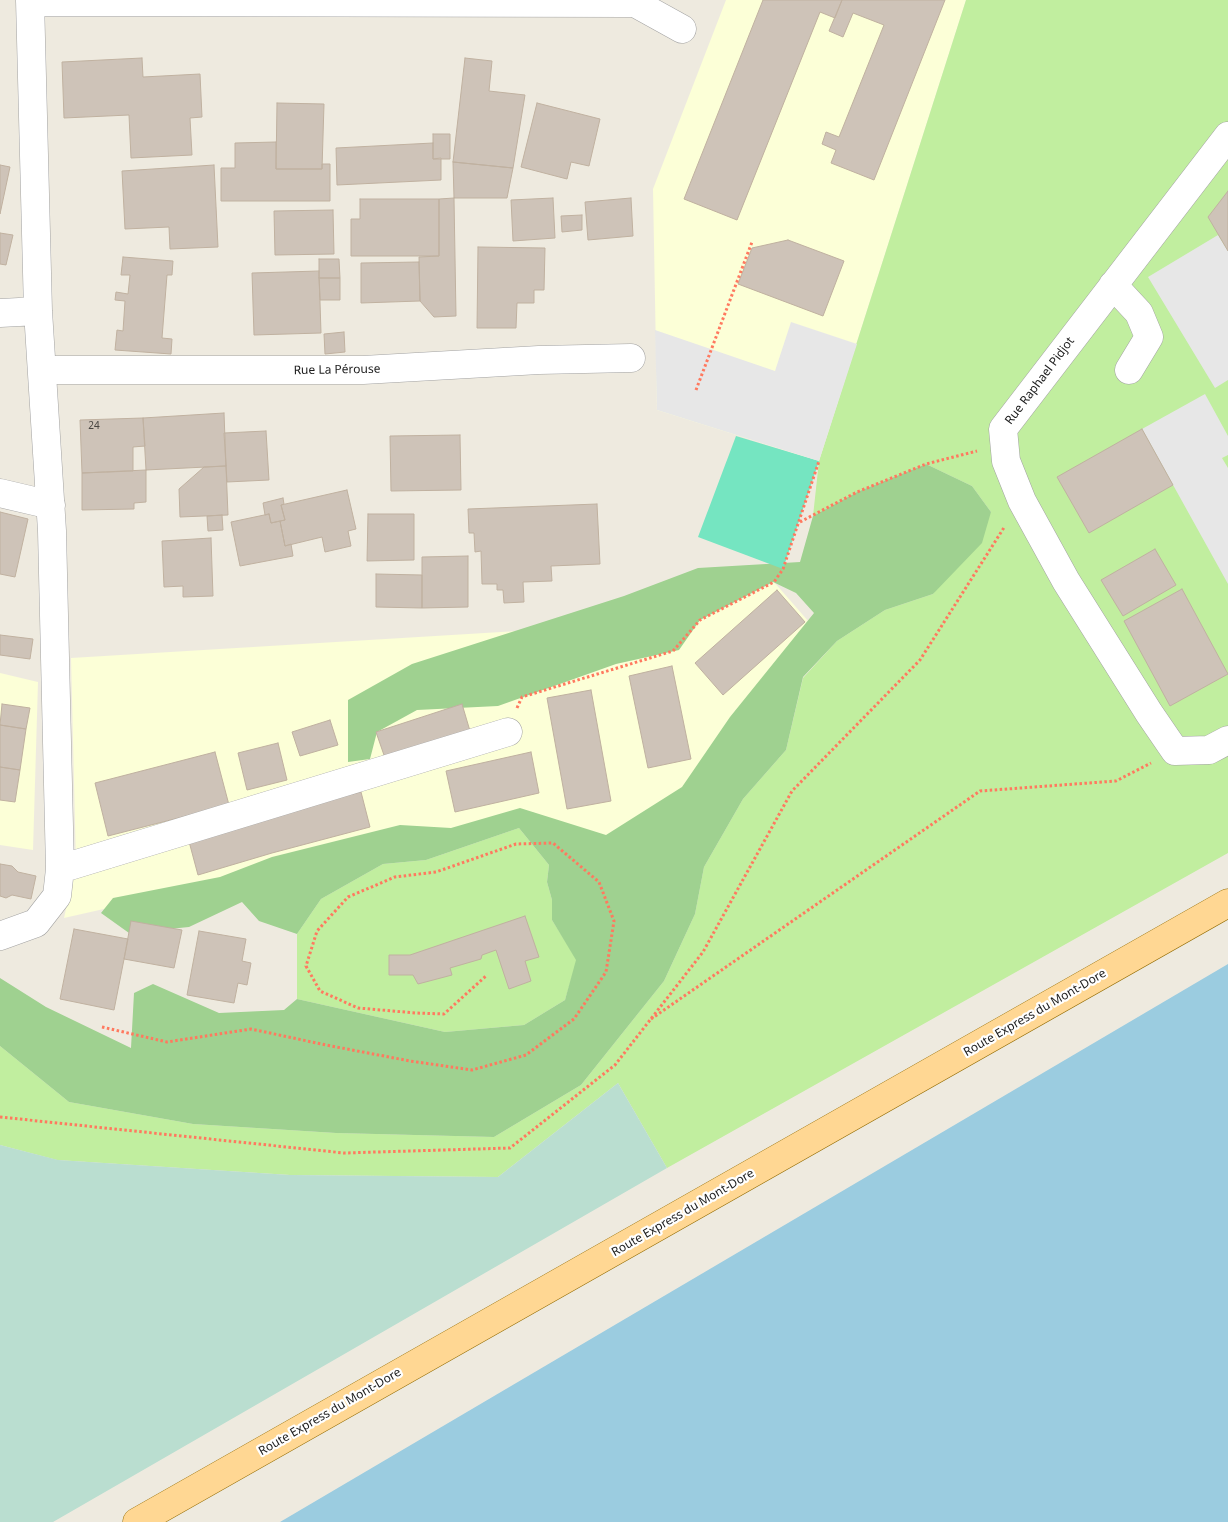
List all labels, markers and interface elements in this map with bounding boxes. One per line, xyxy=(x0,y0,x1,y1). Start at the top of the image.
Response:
street label: Rue Raphael Pidjot xyxy=(1002,334,1078,428)
street label: Rue La Pérouse xyxy=(293,362,381,378)
house number: 24 xyxy=(88,420,100,432)
street label: Route Express du Mont-Dore xyxy=(961,966,1109,1060)
street label: Route Express du Mont-Dore xyxy=(609,1166,757,1260)
street label: Route Express du Mont-Dore xyxy=(256,1365,404,1459)

